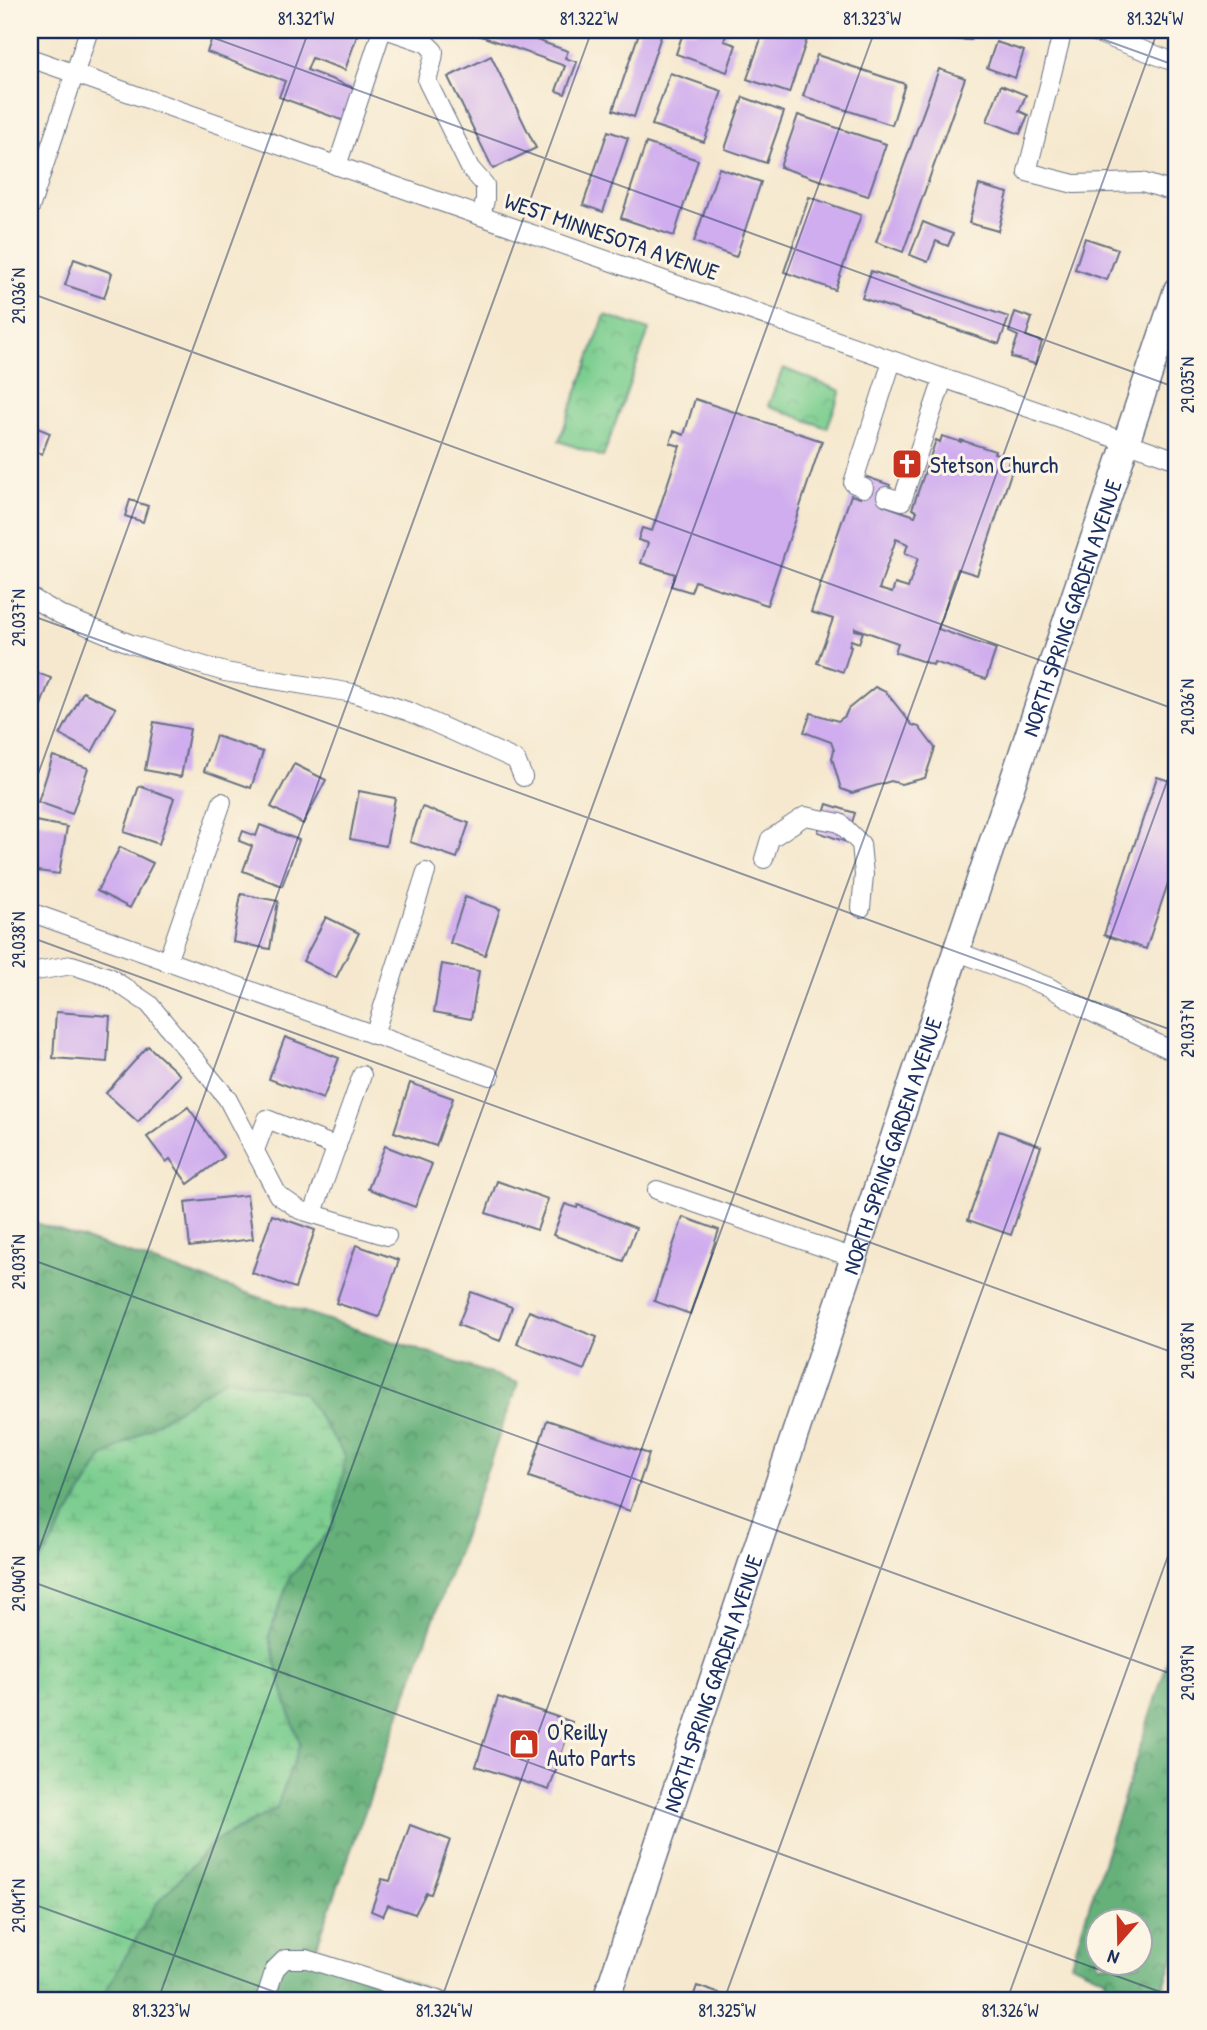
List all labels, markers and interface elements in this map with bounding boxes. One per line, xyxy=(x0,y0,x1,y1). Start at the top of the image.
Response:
text: 81.321°W xyxy=(278,6,334,31)
text: 81.322°W xyxy=(560,6,618,31)
text: 81.323°W xyxy=(843,6,901,31)
text: 81.324°W xyxy=(1127,6,1183,31)
street label: WEST MINNESOTA AVENUE xyxy=(501,185,723,287)
text: 29.036°N xyxy=(6,268,31,324)
text: 29.035°N xyxy=(1175,357,1200,413)
church icon: Stetson Church xyxy=(890,447,924,481)
place label: Stetson Church xyxy=(930,449,1059,480)
street label: NORTH SPRING GARDEN AVENUE xyxy=(1014,475,1128,740)
text: 29.037°N xyxy=(6,589,31,647)
text: 29.036°N xyxy=(1175,679,1200,735)
text: 29.038°N xyxy=(6,912,31,968)
text: 29.037°N xyxy=(1175,1000,1200,1058)
street label: NORTH SPRING GARDEN AVENUE xyxy=(834,1013,949,1278)
text: 29.039°N xyxy=(6,1234,31,1290)
text: 29.038°N xyxy=(1175,1323,1200,1379)
street label: NORTH SPRING GARDEN AVENUE xyxy=(654,1551,769,1816)
text: 29.040°N xyxy=(6,1556,31,1612)
text: 29.039°N xyxy=(1175,1645,1200,1701)
place label: O'Reilly Auto Parts xyxy=(547,1716,636,1773)
shop icon: O'Reilly Auto Parts xyxy=(507,1727,541,1761)
text: 29.041°N xyxy=(6,1879,31,1933)
north arrow xyxy=(1084,1908,1154,1978)
text: N xyxy=(1104,1944,1122,1972)
text: 81.323°W xyxy=(132,1998,190,2023)
text: 81.324°W xyxy=(416,1998,472,2023)
text: 81.325°W xyxy=(698,1998,756,2023)
text: 81.326°W xyxy=(981,1998,1039,2023)

